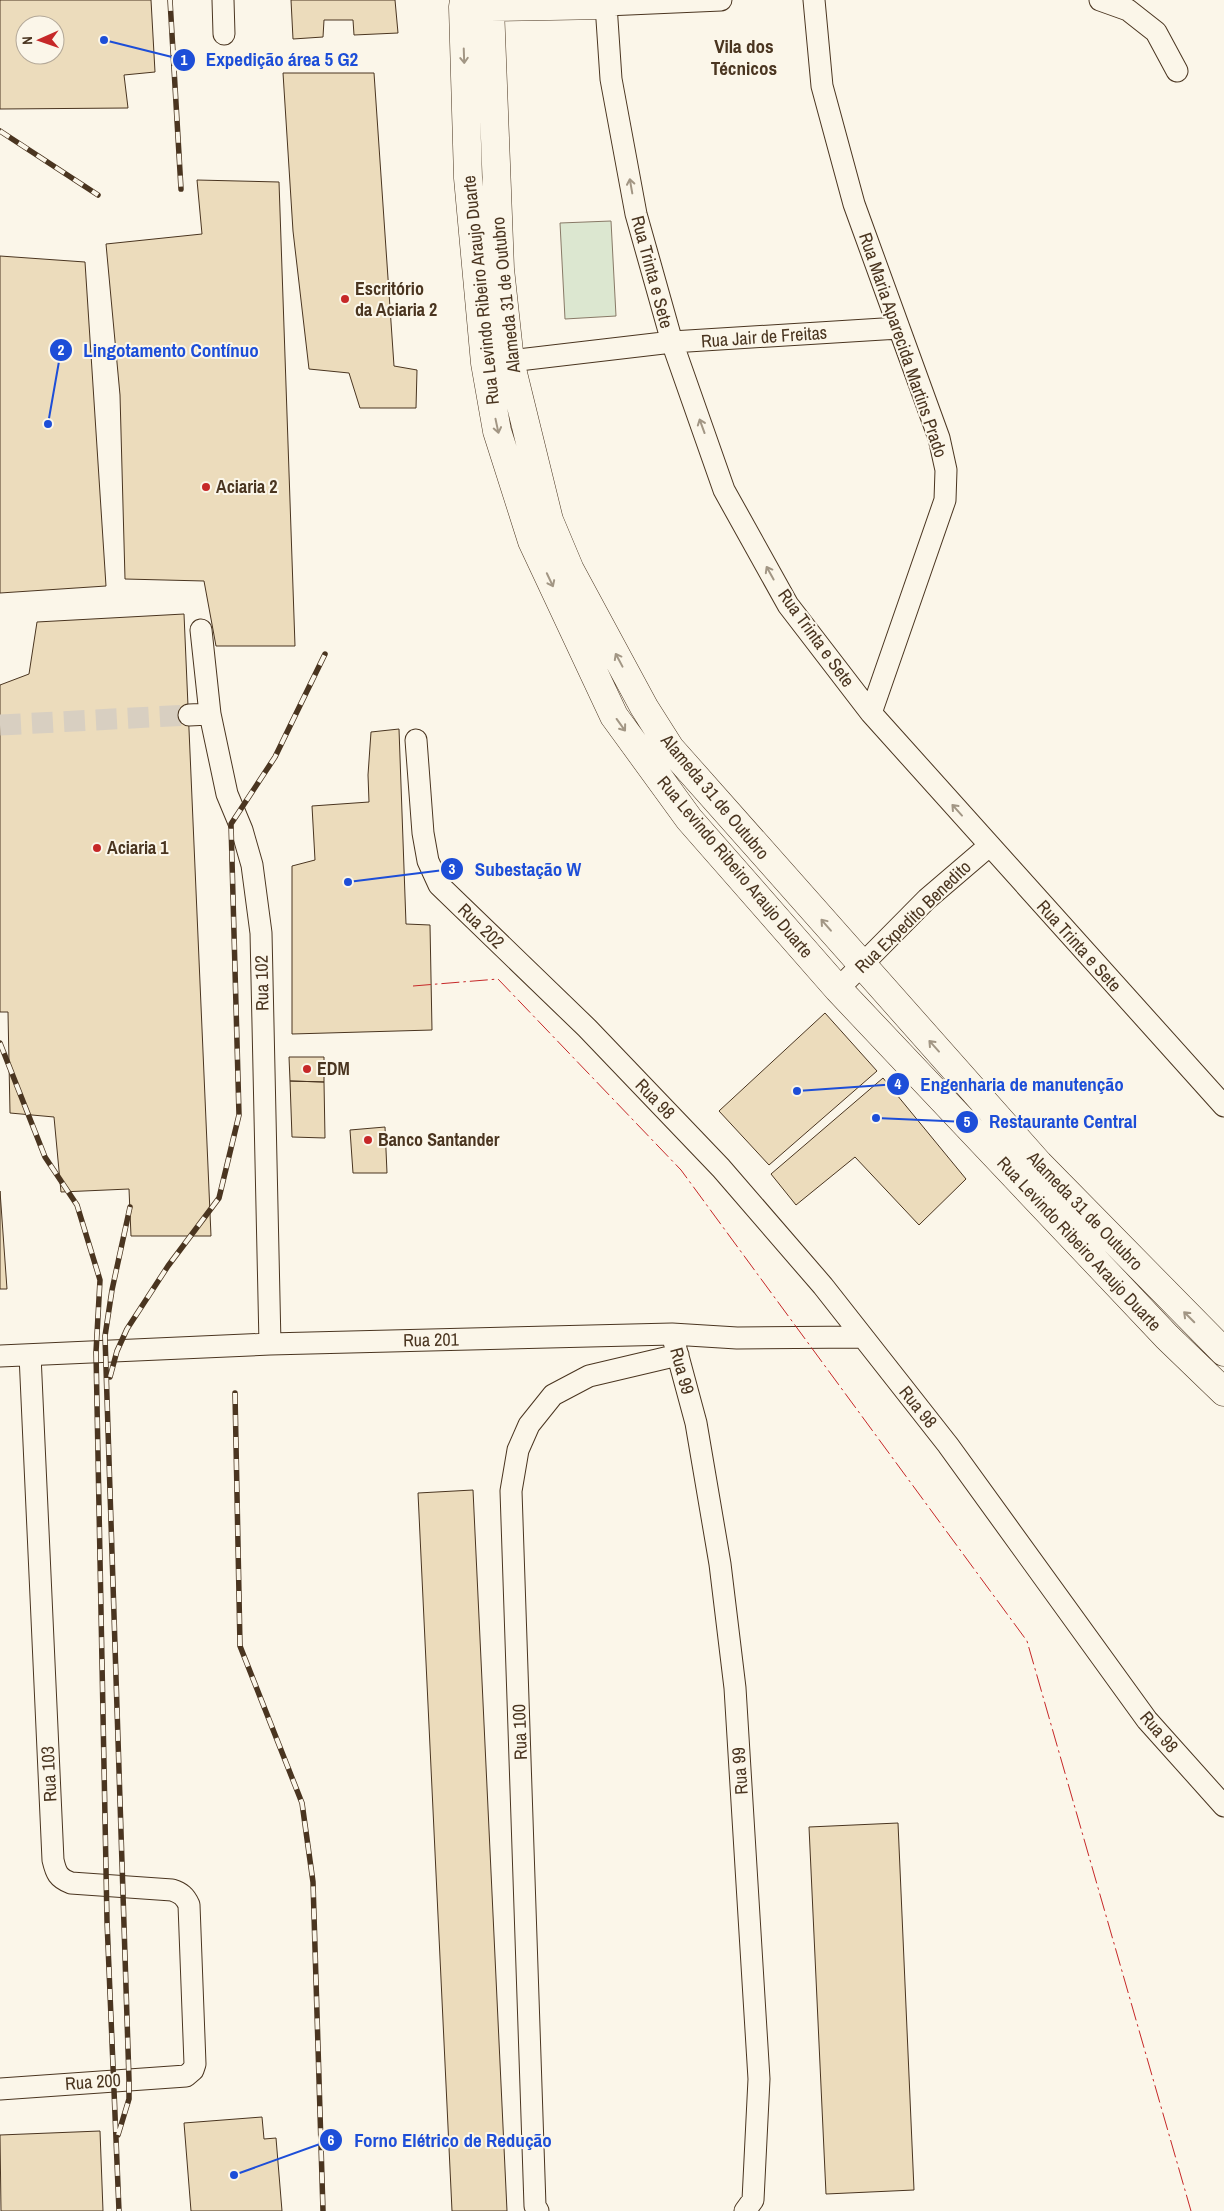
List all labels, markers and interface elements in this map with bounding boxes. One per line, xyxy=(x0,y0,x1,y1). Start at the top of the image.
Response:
north arrow xyxy=(15,15,65,65)
district label: Vila dos Técnicos xyxy=(711,33,777,81)
text: N xyxy=(18,36,36,45)
callout: Expedição área 5 G2 xyxy=(171,43,369,77)
text: Expedição área 5 G2 xyxy=(206,46,359,72)
one-way arrow xyxy=(459,48,469,64)
text: 1 xyxy=(181,49,188,70)
street label: Rua Levindo Ribeiro Araujo Duarte xyxy=(456,174,505,406)
one-way arrow xyxy=(625,179,635,195)
street label: Rua Trinta e Sete xyxy=(625,213,680,331)
street label: Alameda 31 de Outubro xyxy=(485,216,526,375)
street label: Rua Maria Aparecida Martins Prado xyxy=(853,229,954,461)
place label: Escritório da Aciaria 2 xyxy=(355,276,437,322)
marker: Escritório da Aciaria 2 xyxy=(339,293,351,305)
street label: Rua Jair de Freitas xyxy=(700,320,828,353)
callout: Lingotamento Contínuo xyxy=(49,333,269,367)
text: Lingotamento Contínuo xyxy=(83,337,259,363)
text: 2 xyxy=(58,339,65,360)
one-way arrow xyxy=(493,418,502,434)
one-way arrow xyxy=(696,418,706,434)
place label: Aciaria 2 xyxy=(216,474,278,499)
marker: Aciaria 2 xyxy=(200,481,212,493)
one-way arrow xyxy=(765,565,775,580)
one-way arrow xyxy=(546,572,556,587)
street label: Rua Trinta e Sete xyxy=(772,584,861,692)
one-way arrow xyxy=(614,653,624,668)
one-way arrow xyxy=(616,718,627,732)
street label: Alameda 31 de Outubro xyxy=(655,728,775,865)
street label: Rua Levindo Ribeiro Araujo Duarte xyxy=(652,770,819,963)
one-way arrow xyxy=(951,803,963,816)
place label: Aciaria 1 xyxy=(107,835,169,860)
marker: Aciaria 1 xyxy=(91,842,103,854)
callout: Subestação W xyxy=(440,852,591,886)
street label: Rua Expedito Benedito xyxy=(849,855,976,979)
text: Subestação W xyxy=(475,856,582,882)
text: 3 xyxy=(449,858,456,879)
street label: Rua Trinta e Sete xyxy=(1031,894,1127,997)
street label: Rua 202 xyxy=(453,897,510,954)
one-way arrow xyxy=(820,918,832,931)
street label: Rua 102 xyxy=(249,955,274,1011)
one-way arrow xyxy=(928,1040,940,1053)
place label: EDM xyxy=(317,1056,350,1081)
marker: EDM xyxy=(301,1063,313,1075)
callout: Engenharia de manutenção xyxy=(885,1067,1133,1101)
text: Engenharia de manutenção xyxy=(920,1071,1124,1097)
street label: Rua 98 xyxy=(630,1073,681,1124)
text: 4 xyxy=(895,1073,902,1094)
callout: Restaurante Central xyxy=(954,1105,1147,1139)
text: Restaurante Central xyxy=(989,1108,1137,1134)
text: 5 xyxy=(964,1111,971,1132)
place label: Banco Santander xyxy=(378,1127,500,1152)
marker: Banco Santander xyxy=(362,1134,374,1146)
street label: Alameda 31 de Outubro xyxy=(1021,1145,1149,1276)
street label: Rua Levindo Ribeiro Araujo Duarte xyxy=(992,1151,1167,1336)
one-way arrow xyxy=(1184,1312,1196,1324)
street label: Rua 201 xyxy=(403,1327,460,1352)
street label: Rua 99 xyxy=(664,1345,701,1397)
street label: Rua 98 xyxy=(894,1380,943,1433)
street label: Rua 100 xyxy=(506,1704,533,1760)
street label: Rua 98 xyxy=(1135,1705,1184,1758)
street label: Rua 103 xyxy=(35,1746,62,1803)
street label: Rua 99 xyxy=(725,1746,754,1796)
street label: Rua 200 xyxy=(64,2067,122,2096)
callout: Forno Elétrico de Redução xyxy=(319,2123,561,2157)
text: Forno Elétrico de Redução xyxy=(354,2127,552,2153)
text: 6 xyxy=(328,2129,335,2150)

